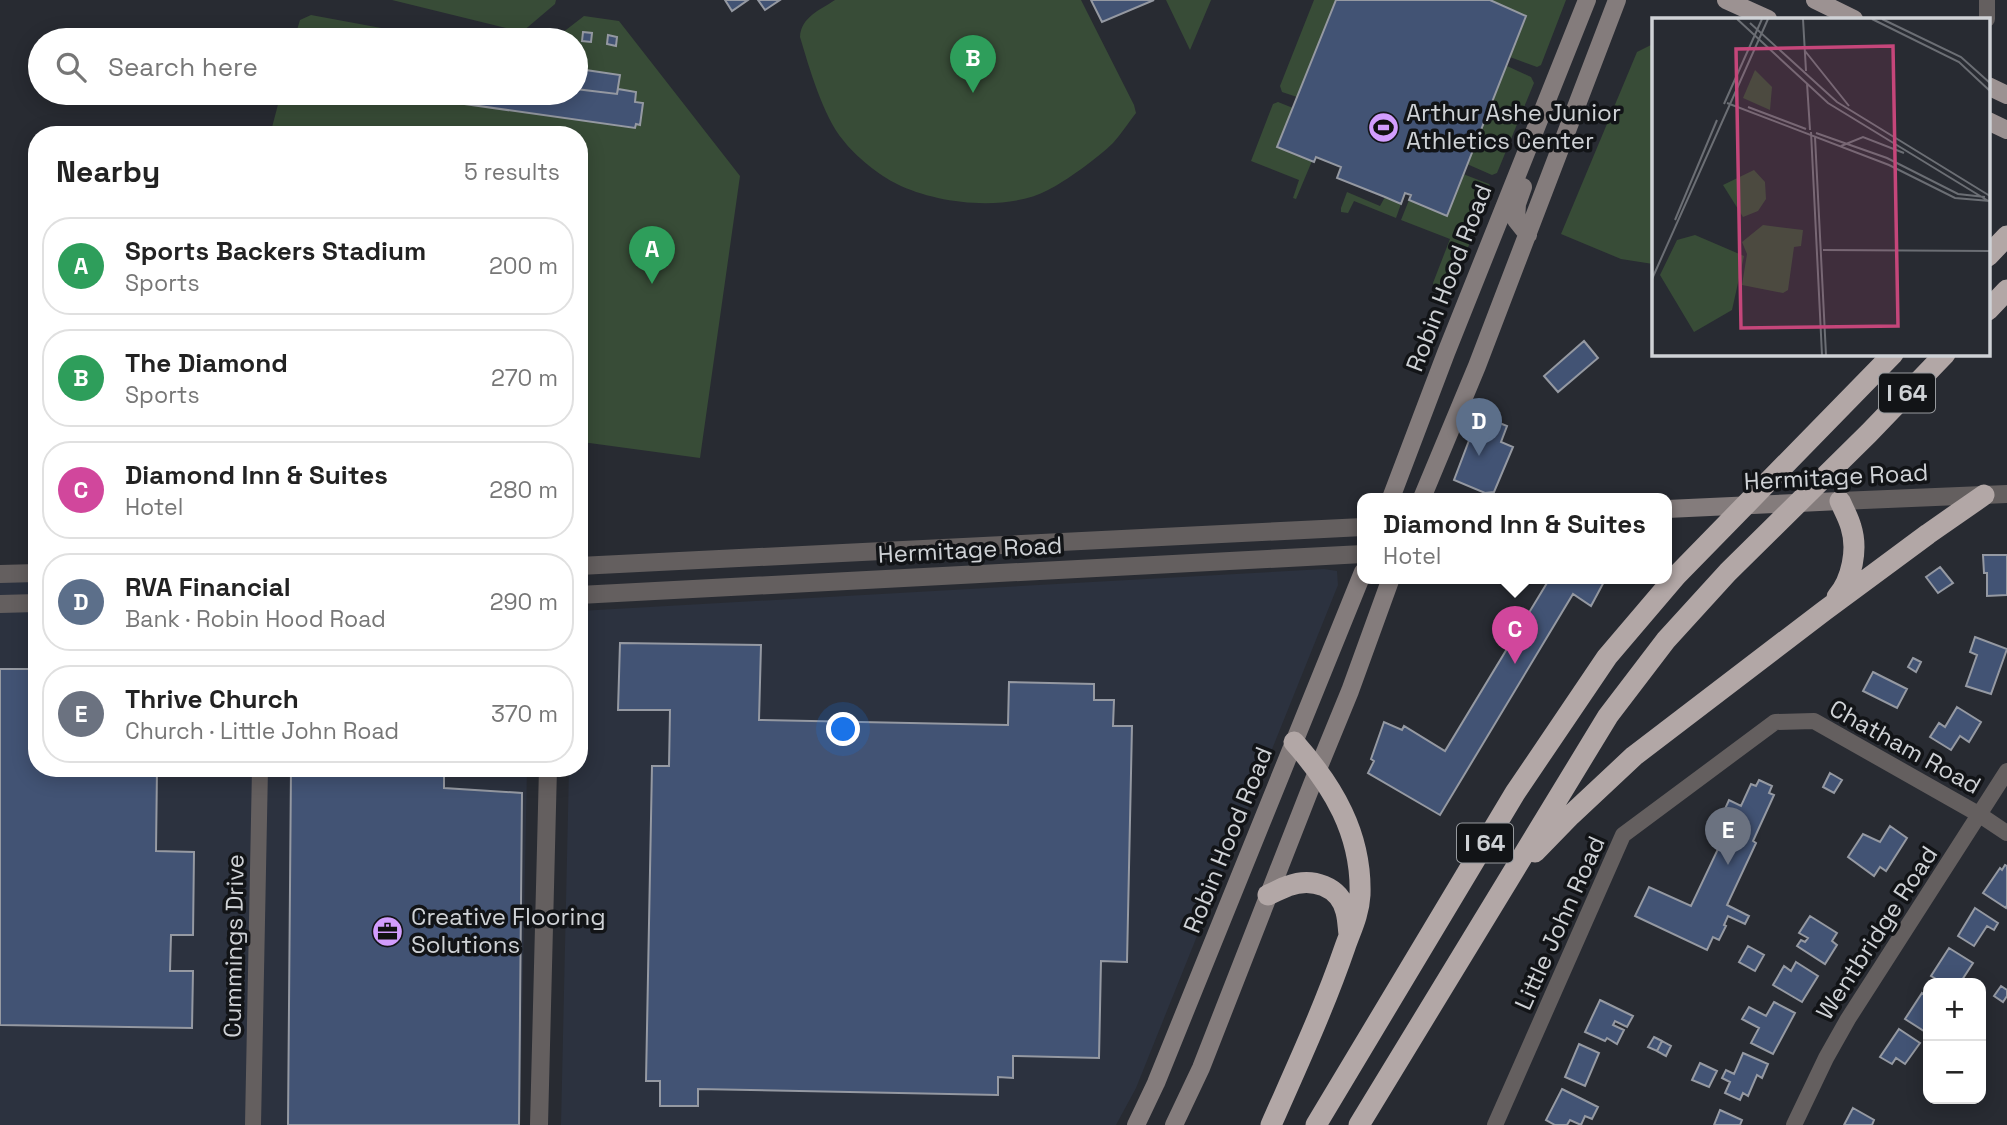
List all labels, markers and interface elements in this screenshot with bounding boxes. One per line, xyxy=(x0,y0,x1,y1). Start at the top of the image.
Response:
inset map xyxy=(1652,18,1990,355)
search box xyxy=(28,28,588,105)
pin: B xyxy=(950,35,996,93)
icon: search xyxy=(52,48,90,86)
text: Search here xyxy=(108,50,258,84)
place label: Arthur Ashe Junior Athletics Center xyxy=(1406,97,1621,156)
sports icon: Arthur Ashe Junior Athletics Center xyxy=(1366,110,1400,144)
text: Nearby xyxy=(56,152,160,191)
text: 5 results xyxy=(464,157,560,187)
street label: Robin Hood Road xyxy=(1399,180,1499,376)
pin: A xyxy=(629,226,675,284)
text: Sports Backers Stadium xyxy=(125,234,426,268)
text: A xyxy=(74,251,88,281)
text: 200 m xyxy=(489,251,558,281)
text: Sports xyxy=(125,268,200,298)
text: The Diamond xyxy=(125,346,288,380)
text: B xyxy=(73,363,89,393)
text: 270 m xyxy=(491,363,558,393)
road number: I 64 xyxy=(1879,374,1935,412)
text: Sports xyxy=(125,380,200,410)
pin: D xyxy=(1456,398,1502,456)
street label: Hermitage Road xyxy=(1743,456,1929,497)
text: Diamond Inn & Suites xyxy=(125,458,388,492)
text: C xyxy=(74,475,88,505)
text: 280 m xyxy=(489,475,558,505)
text: Hotel xyxy=(125,492,183,522)
popup xyxy=(1357,493,1672,584)
text: Diamond Inn & Suites xyxy=(1383,507,1646,541)
street label: Hermitage Road xyxy=(877,529,1063,570)
text: Hotel xyxy=(1383,541,1441,571)
text: RVA Financial xyxy=(125,570,291,604)
text: D xyxy=(73,587,89,617)
text: 290 m xyxy=(490,587,558,617)
text: Bank · Robin Hood Road xyxy=(125,604,386,634)
pin: C xyxy=(1492,606,1538,664)
text: Thrive Church xyxy=(125,682,299,716)
street label: Chatham Road xyxy=(1824,692,1986,801)
text: E xyxy=(75,699,87,729)
text: 370 m xyxy=(491,699,558,729)
your location xyxy=(826,712,860,746)
text: Church · Little John Road xyxy=(125,716,399,746)
street label: Robin Hood Road xyxy=(1176,742,1279,937)
pin: E xyxy=(1705,807,1751,865)
road number: I 64 xyxy=(1457,824,1513,862)
street label: Little John Road xyxy=(1507,831,1612,1015)
street label: Wentbridge Road xyxy=(1809,840,1944,1025)
street label: Cummings Drive xyxy=(216,854,251,1038)
place label: Creative Flooring Solutions xyxy=(411,901,606,960)
office icon: Creative Flooring Solutions xyxy=(371,914,405,948)
map controls xyxy=(1923,978,1986,1104)
button: + xyxy=(1923,978,1986,1041)
button: − xyxy=(1923,1041,1986,1104)

